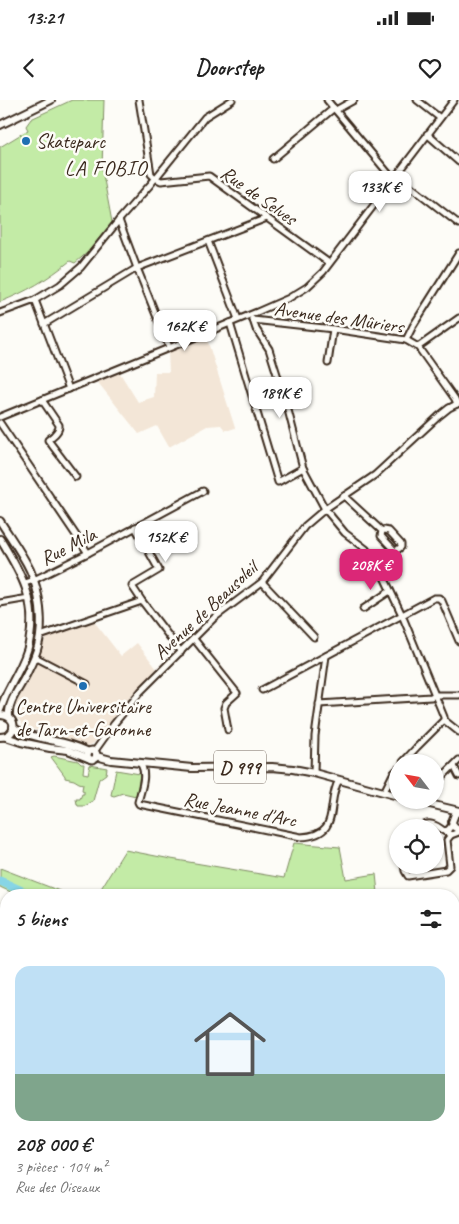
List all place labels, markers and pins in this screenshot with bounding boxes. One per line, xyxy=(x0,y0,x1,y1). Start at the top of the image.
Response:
place label: Skateparc xyxy=(36,129,106,154)
marker: Skateparc xyxy=(20,135,32,147)
pin: 133K € xyxy=(339,170,421,213)
pin: 162K € xyxy=(144,310,226,352)
pin: 189K € xyxy=(239,376,321,419)
pin: 152K € xyxy=(125,520,207,563)
pin: 208K € xyxy=(330,548,412,591)
marker: Centre Universitaire de Tarn-et-Garonne xyxy=(77,680,89,692)
place label: Centre Universitaire de Tarn-et-Garonne xyxy=(15,694,152,742)

